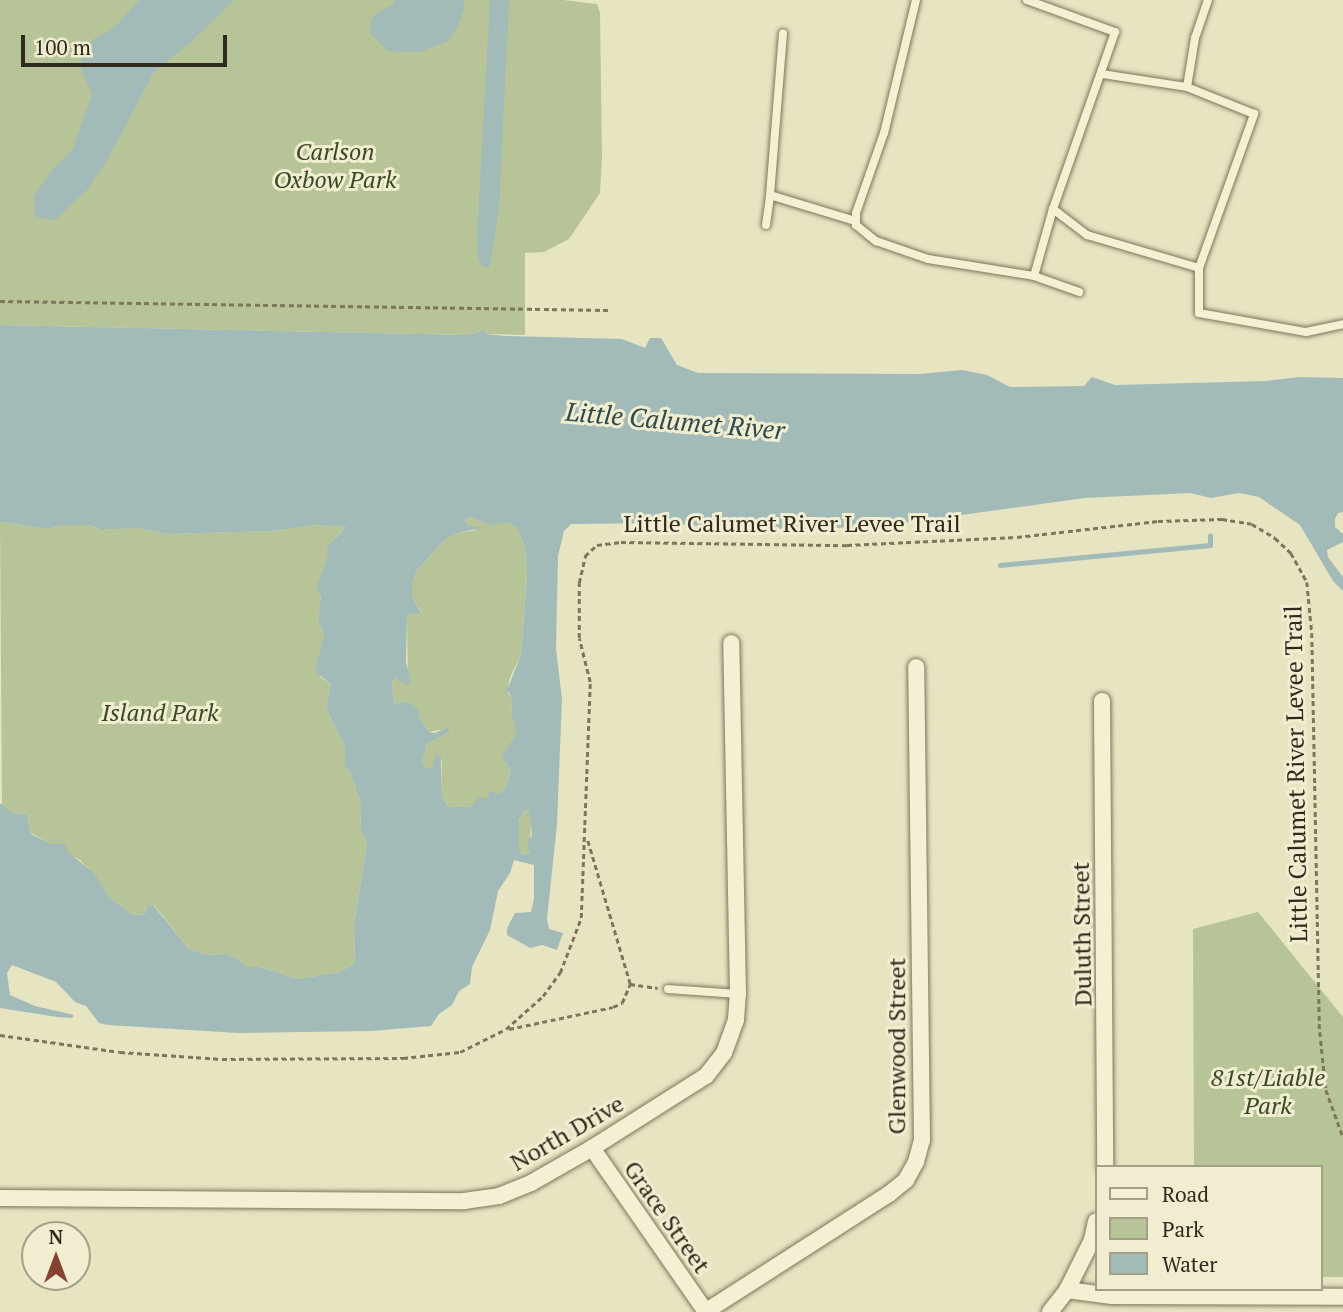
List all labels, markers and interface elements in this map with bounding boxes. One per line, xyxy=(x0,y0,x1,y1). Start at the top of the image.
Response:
scale bar xyxy=(24,21,231,65)
text: 100 m xyxy=(34,33,91,61)
park label: Carlson Oxbow Park xyxy=(274,138,396,194)
water label: Little Calumet River xyxy=(564,396,786,446)
street label: Little Calumet River Levee Trail xyxy=(623,510,961,538)
street label: Little Calumet River Levee Trail xyxy=(1279,605,1313,943)
park label: Island Park xyxy=(101,699,219,727)
street label: Duluth Street xyxy=(1066,861,1098,1007)
street label: Glenwood Street xyxy=(883,958,911,1134)
park label: 81st/Liable Park xyxy=(1211,1064,1325,1120)
street label: North Drive xyxy=(505,1089,629,1177)
street label: Grace Street xyxy=(618,1155,716,1279)
legend xyxy=(1094,1165,1322,1291)
text: Road xyxy=(1162,1180,1209,1208)
text: Park xyxy=(1162,1215,1204,1243)
north arrow xyxy=(21,1221,91,1291)
text: N xyxy=(49,1224,63,1249)
text: Water xyxy=(1162,1250,1217,1278)

